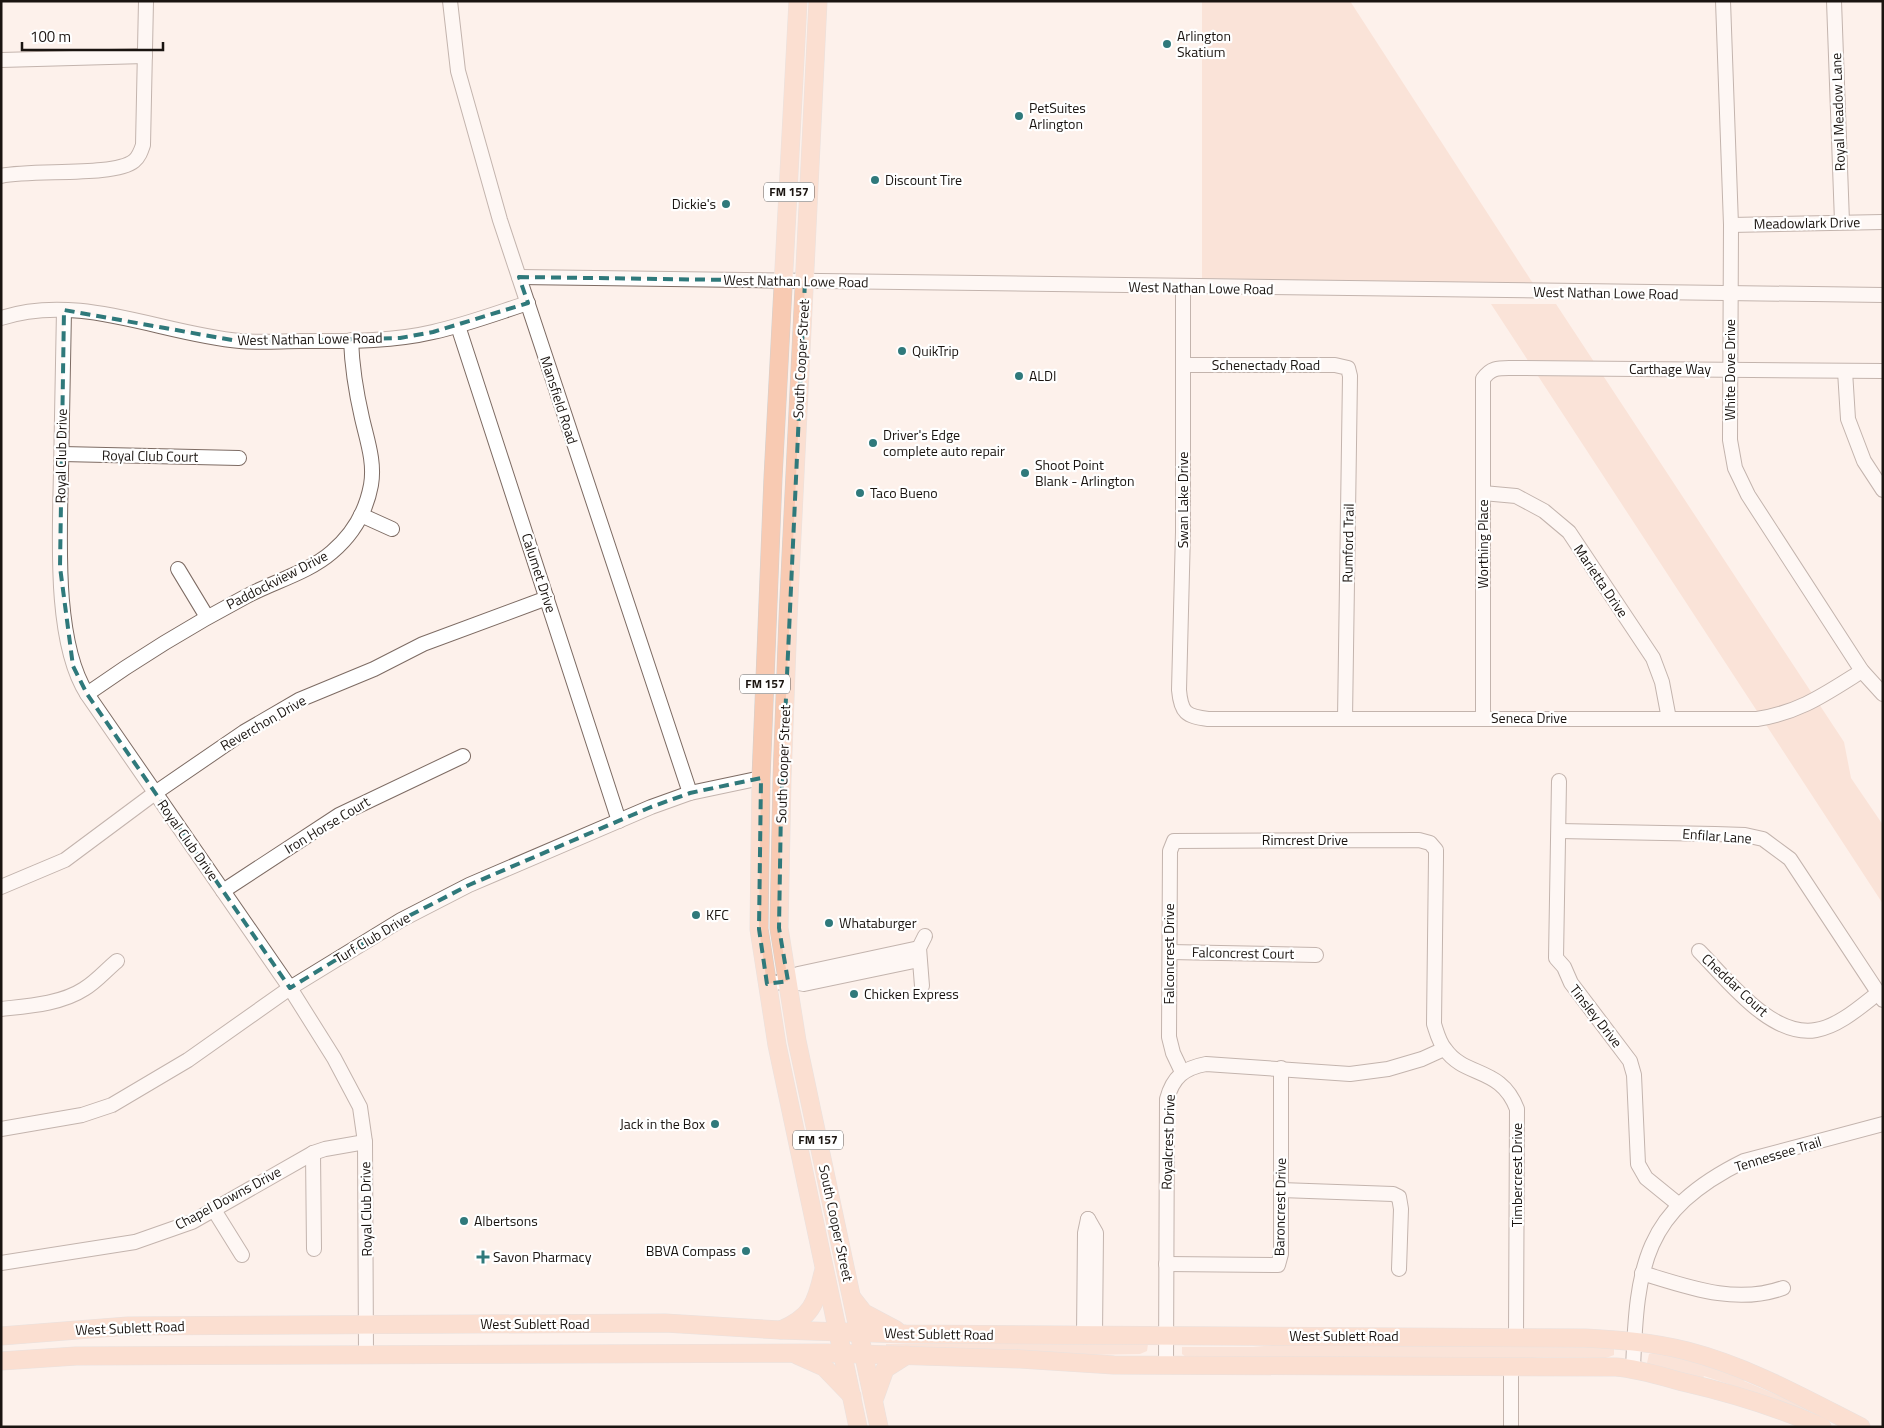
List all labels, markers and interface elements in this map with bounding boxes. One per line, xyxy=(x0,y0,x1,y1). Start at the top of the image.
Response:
scale bar xyxy=(22,20,164,52)
text: 100 m xyxy=(30,25,71,48)
place label: Arlington Skatium xyxy=(1177,25,1231,62)
marker: Arlington Skatium xyxy=(1161,38,1173,50)
street label: Royal Meadow Lane xyxy=(1825,53,1850,171)
place label: PetSuites Arlington xyxy=(1029,97,1086,134)
marker: PetSuites Arlington xyxy=(1013,110,1025,122)
place label: Discount Tire xyxy=(885,169,962,190)
marker: Discount Tire xyxy=(869,174,881,186)
road number: FM 157 xyxy=(764,182,814,202)
place label: Dickie's xyxy=(672,193,716,214)
marker: Dickie's xyxy=(720,198,732,210)
street label: Meadowlark Drive xyxy=(1753,211,1861,234)
street label: West Nathan Lowe Road xyxy=(723,269,869,292)
street label: West Nathan Lowe Road xyxy=(1128,276,1274,299)
street label: West Nathan Lowe Road xyxy=(1533,281,1679,304)
street label: South Cooper Street xyxy=(787,299,814,419)
street label: White Dove Drive xyxy=(1719,319,1740,421)
street label: West Nathan Lowe Road xyxy=(237,327,383,350)
place label: QuikTrip xyxy=(912,340,959,361)
marker: QuikTrip xyxy=(896,345,908,357)
street label: Mansfield Road xyxy=(535,353,584,447)
street label: Schenectady Road xyxy=(1212,354,1320,375)
street label: Carthage Way xyxy=(1629,358,1711,379)
place label: ALDI xyxy=(1029,365,1057,386)
marker: ALDI xyxy=(1013,370,1025,382)
street label: Royal Club Drive xyxy=(49,408,72,504)
place label: Driver's Edge complete auto repair xyxy=(883,424,1005,461)
marker: Driver's Edge complete auto repair xyxy=(867,437,879,449)
street label: Royal Club Court xyxy=(102,444,199,467)
street label: Swan Lake Drive xyxy=(1172,452,1193,548)
place label: Shoot Point Blank - Arlington xyxy=(1035,454,1134,491)
marker: Shoot Point Blank - Arlington xyxy=(1019,467,1031,479)
place label: Taco Bueno xyxy=(870,482,938,503)
marker: Taco Bueno xyxy=(854,487,866,499)
street label: Worthing Place xyxy=(1472,499,1493,589)
street label: Rumford Trail xyxy=(1336,503,1359,583)
street label: Calumet Drive xyxy=(517,530,562,615)
street label: Marietta Drive xyxy=(1569,540,1634,622)
street label: Paddockview Drive xyxy=(222,545,331,614)
road number: FM 157 xyxy=(740,674,790,694)
street label: Reverchon Drive xyxy=(216,689,310,756)
street label: South Cooper Street xyxy=(770,704,795,824)
street label: Seneca Drive xyxy=(1491,707,1567,728)
street label: Iron Horse Court xyxy=(280,791,374,858)
street label: Royal Club Drive xyxy=(153,795,224,885)
street label: Enfilar Lane xyxy=(1682,823,1752,848)
street label: Rimcrest Drive xyxy=(1262,829,1348,850)
street label: Falconcrest Drive xyxy=(1158,903,1179,1005)
place label: KFC xyxy=(706,904,729,925)
street label: Turf Club Drive xyxy=(330,907,414,969)
marker: KFC xyxy=(690,909,702,921)
place label: Whataburger xyxy=(839,912,917,933)
marker: Whataburger xyxy=(823,917,835,929)
street label: Falconcrest Court xyxy=(1192,941,1295,964)
street label: Cheddar Court xyxy=(1697,948,1773,1021)
street label: Tinsley Drive xyxy=(1565,980,1628,1052)
place label: Chicken Express xyxy=(864,983,959,1004)
marker: Chicken Express xyxy=(848,988,860,1000)
street label: Royalcrest Drive xyxy=(1155,1094,1180,1190)
place label: Jack in the Box xyxy=(620,1113,706,1134)
marker: Jack in the Box xyxy=(709,1118,721,1130)
street label: Timbercrest Drive xyxy=(1506,1123,1527,1227)
road number: FM 157 xyxy=(793,1130,843,1150)
street label: Tennessee Trail xyxy=(1732,1130,1824,1177)
street label: Baroncrest Drive xyxy=(1268,1158,1291,1256)
street label: Chapel Downs Drive xyxy=(171,1161,285,1234)
street label: Royal Club Drive xyxy=(354,1161,377,1257)
street label: South Cooper Street xyxy=(814,1163,859,1283)
place label: Albertsons xyxy=(474,1210,538,1231)
marker: Albertsons xyxy=(458,1215,470,1227)
place label: BBVA Compass xyxy=(646,1240,736,1261)
marker: BBVA Compass xyxy=(740,1245,752,1257)
place label: Savon Pharmacy xyxy=(493,1246,592,1267)
marker: Savon Pharmacy xyxy=(477,1251,489,1263)
street label: West Sublett Road xyxy=(480,1313,590,1334)
street label: West Sublett Road xyxy=(75,1315,185,1340)
street label: West Sublett Road xyxy=(884,1322,994,1345)
street label: West Sublett Road xyxy=(1289,1325,1399,1346)

